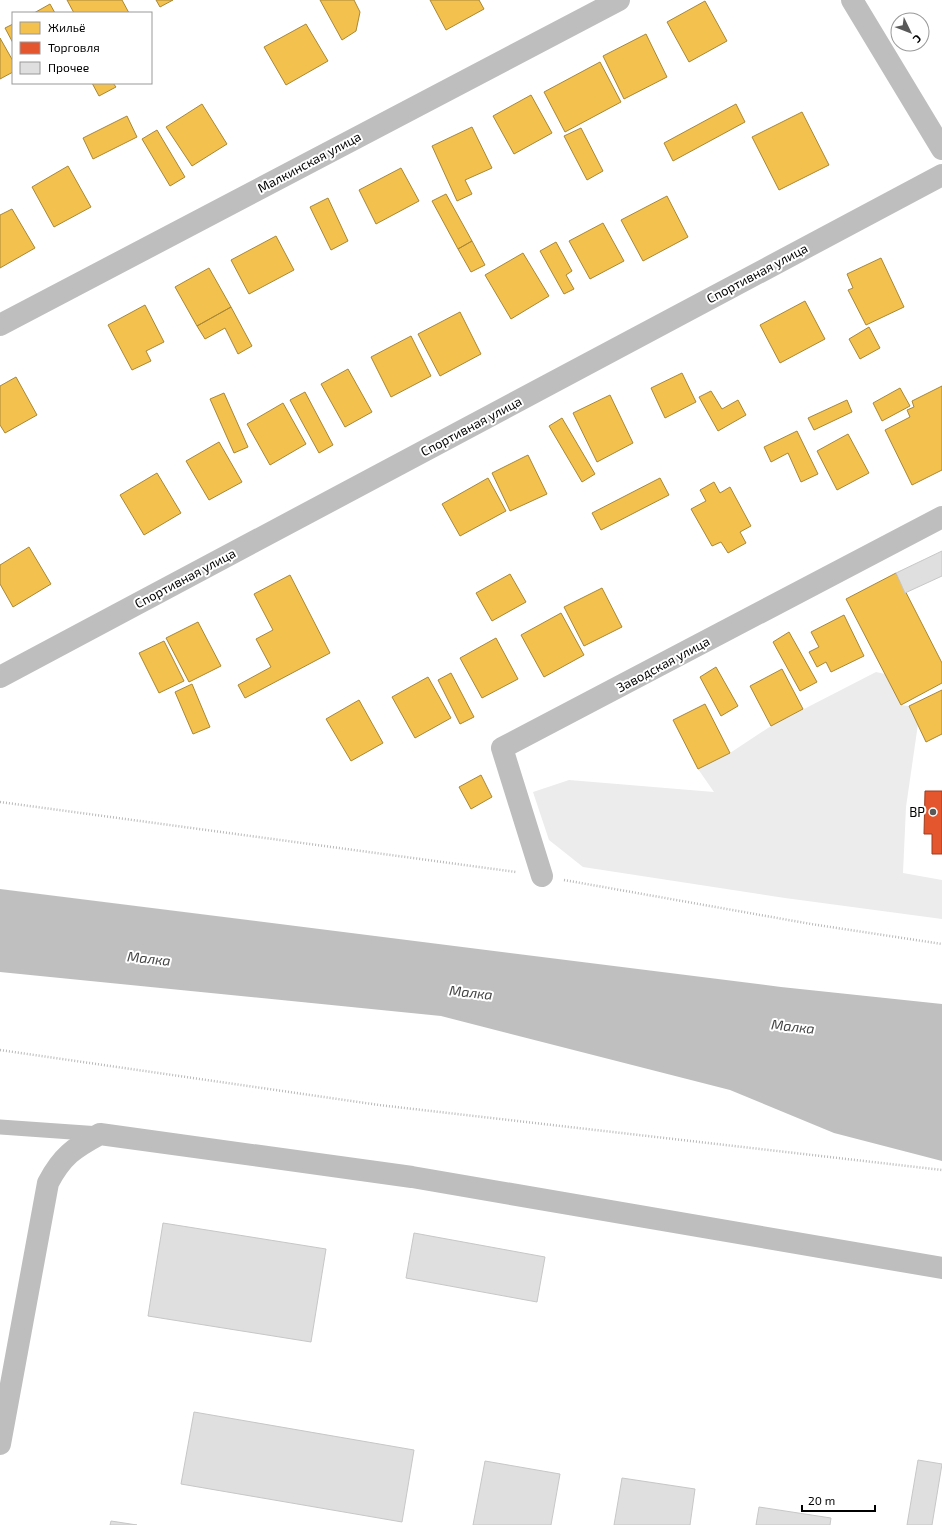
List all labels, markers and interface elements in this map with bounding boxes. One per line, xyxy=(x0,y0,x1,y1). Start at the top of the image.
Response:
legend xyxy=(12,12,152,84)
north arrow xyxy=(890,12,930,52)
text: Жильё xyxy=(48,20,85,34)
text: С xyxy=(910,32,925,46)
text: Торговля xyxy=(48,40,100,54)
text: Прочее xyxy=(48,60,89,74)
street label: Малкинская улица xyxy=(255,128,363,196)
street label: Спортивная улица xyxy=(704,240,810,306)
street label: Спортивная улица xyxy=(418,393,524,459)
street label: Спортивная улица xyxy=(132,545,238,611)
street label: Заводская улица xyxy=(614,633,712,695)
place label: BP xyxy=(909,804,925,820)
marker: BP xyxy=(928,807,938,817)
water label: Малка xyxy=(126,947,172,969)
water label: Малка xyxy=(448,981,494,1003)
water label: Малка xyxy=(770,1015,816,1037)
scale bar xyxy=(802,1487,875,1513)
text: 20 m xyxy=(808,1493,835,1507)

